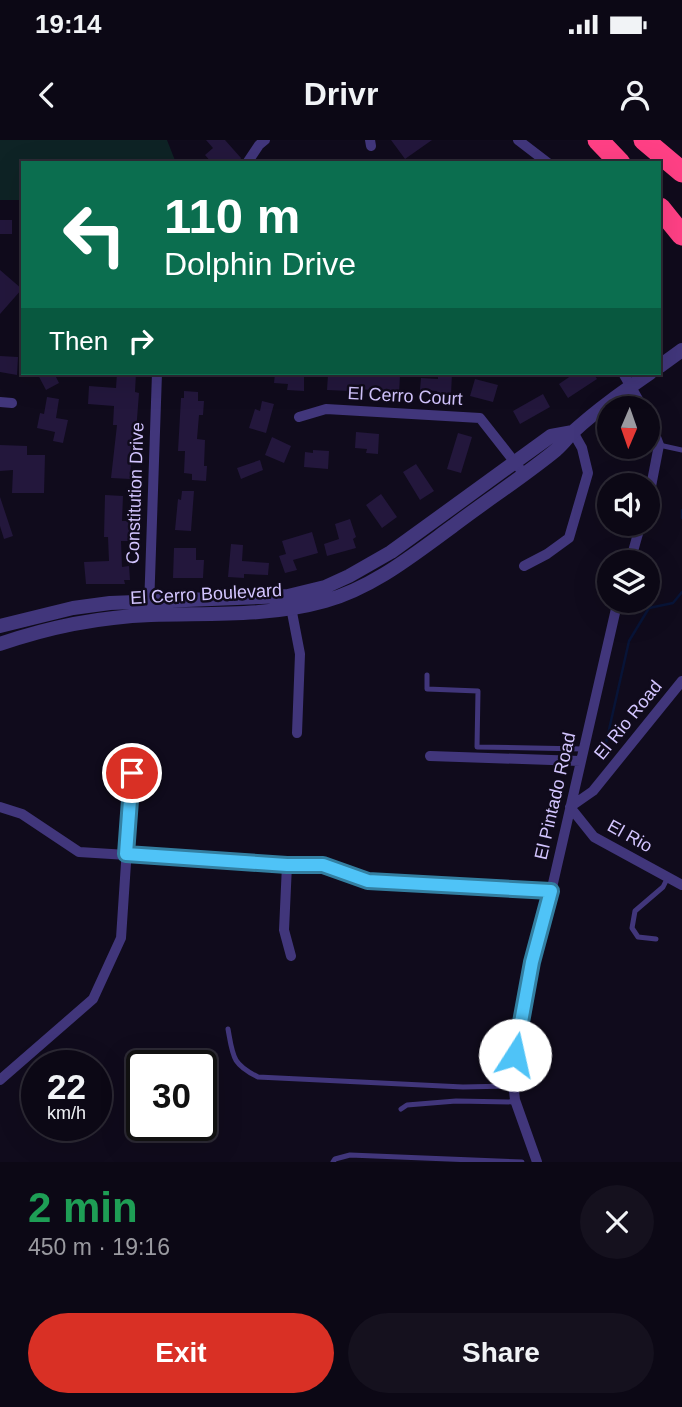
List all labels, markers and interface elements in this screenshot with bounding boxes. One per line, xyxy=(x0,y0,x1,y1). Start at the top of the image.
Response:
text: 19:14 xyxy=(35,9,102,39)
icon: back xyxy=(28,76,66,114)
text: Drivr xyxy=(304,76,378,112)
icon: person xyxy=(616,76,654,114)
icon: left xyxy=(49,189,140,280)
text: 110 m xyxy=(164,189,300,243)
text: Dolphin Drive xyxy=(164,246,356,282)
icon: right xyxy=(122,322,160,360)
text: Then xyxy=(49,326,108,356)
street label: El Cerro Court xyxy=(347,383,463,409)
north arrow xyxy=(597,396,660,458)
map controls xyxy=(597,396,660,613)
street label: Constitution Drive xyxy=(123,422,147,564)
button: sound xyxy=(597,473,660,536)
button: layers xyxy=(597,550,660,613)
street label: El Cerro Boulevard xyxy=(130,580,282,608)
street label: El Rio Road xyxy=(590,676,666,764)
street label: El Pintado Road xyxy=(531,730,579,862)
pin xyxy=(102,743,162,803)
icon: arrive xyxy=(113,754,151,792)
street label: El Rio xyxy=(604,816,656,856)
position arrow xyxy=(478,1018,552,1092)
speed limit sign: 30 xyxy=(126,1050,217,1141)
text: 22 xyxy=(47,1067,86,1106)
text: km/h xyxy=(47,1103,86,1123)
text: 2 min xyxy=(28,1184,138,1231)
button: close xyxy=(580,1185,654,1259)
text: 450 m · 19:16 xyxy=(28,1234,170,1260)
button: Exit xyxy=(28,1313,334,1393)
button: Share xyxy=(348,1313,654,1393)

